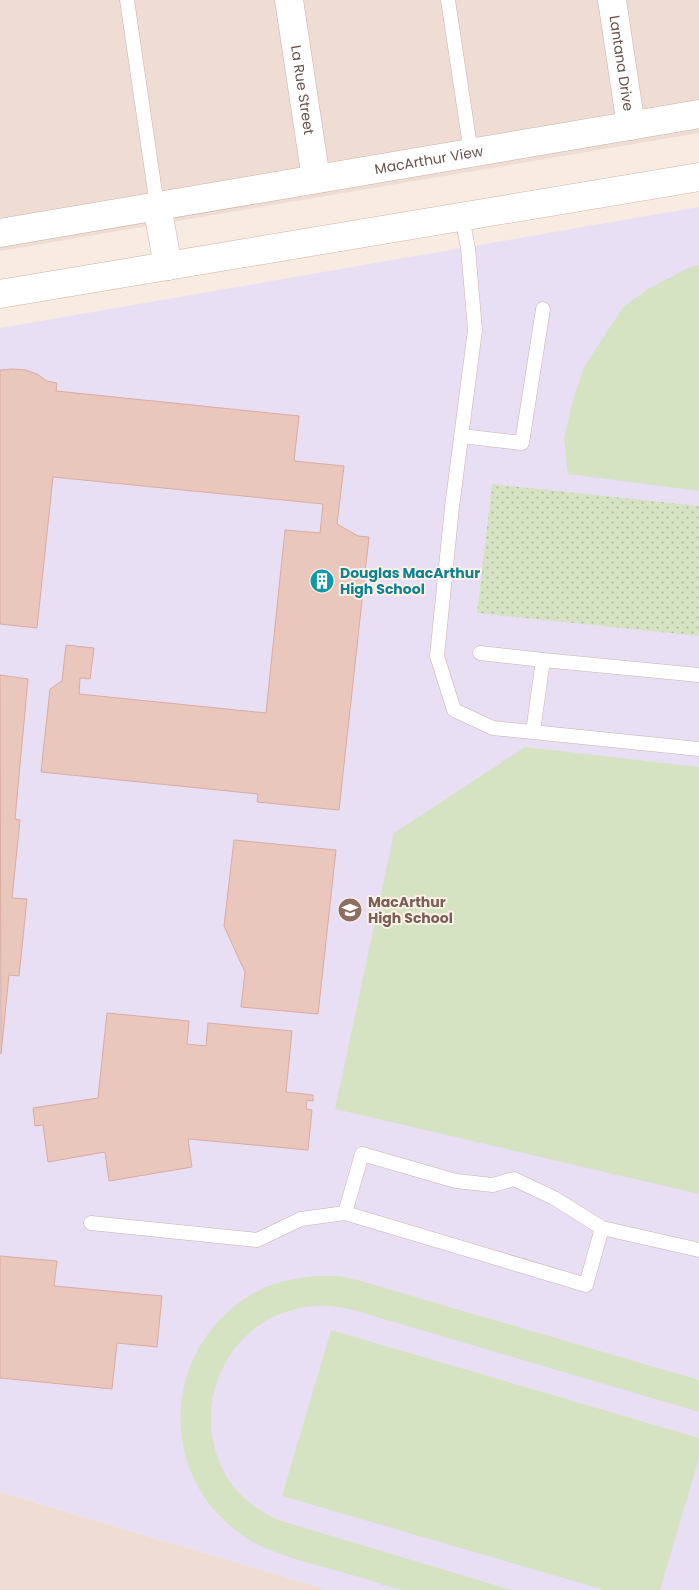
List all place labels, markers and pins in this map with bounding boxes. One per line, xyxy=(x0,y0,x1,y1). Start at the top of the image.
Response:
place label: Douglas MacArthur High School xyxy=(340,563,480,599)
building icon: Douglas MacArthur High School xyxy=(309,568,335,594)
place label: MacArthur High School xyxy=(368,892,453,928)
school or university icon: MacArthur High School xyxy=(337,897,363,923)

